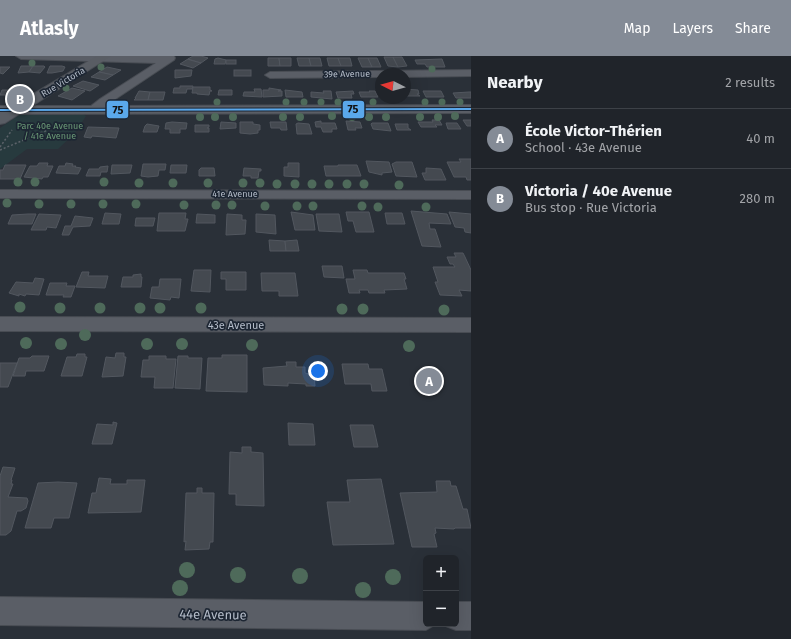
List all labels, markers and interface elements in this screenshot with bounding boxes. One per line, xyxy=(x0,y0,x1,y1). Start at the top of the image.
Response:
text: Atlasly xyxy=(20,17,79,40)
text: Map xyxy=(624,20,650,37)
text: Layers xyxy=(672,20,713,37)
text: Share xyxy=(735,20,771,37)
street label: Rue Victoria xyxy=(39,65,87,99)
north arrow xyxy=(375,68,411,104)
street label: 39e Avenue xyxy=(324,69,370,79)
text: Nearby xyxy=(487,72,542,93)
text: 2 results xyxy=(725,75,775,90)
pin: B xyxy=(7,84,33,114)
line badge: 75 xyxy=(106,100,129,119)
line badge: 75 xyxy=(342,100,365,119)
text: 75 xyxy=(348,103,359,116)
text: 75 xyxy=(113,104,124,117)
park label: Parc 40e Avenue / 41e Avenue xyxy=(17,121,83,141)
text: École Victor-Thérien xyxy=(525,122,662,140)
text: A xyxy=(496,131,504,146)
text: 40 m xyxy=(746,131,775,146)
text: School · 43e Avenue xyxy=(525,140,642,155)
text: Victoria / 40e Avenue xyxy=(525,182,672,200)
street label: 41e Avenue xyxy=(212,189,258,199)
text: B xyxy=(496,191,504,206)
text: 280 m xyxy=(740,191,775,206)
text: Bus stop · Rue Victoria xyxy=(525,200,657,215)
street label: 43e Avenue xyxy=(208,319,264,332)
your location xyxy=(308,361,328,381)
pin: A xyxy=(416,366,442,396)
map controls xyxy=(423,555,459,627)
button: + xyxy=(423,555,459,591)
button: − xyxy=(423,591,459,627)
street label: 44e Avenue xyxy=(179,606,247,623)

